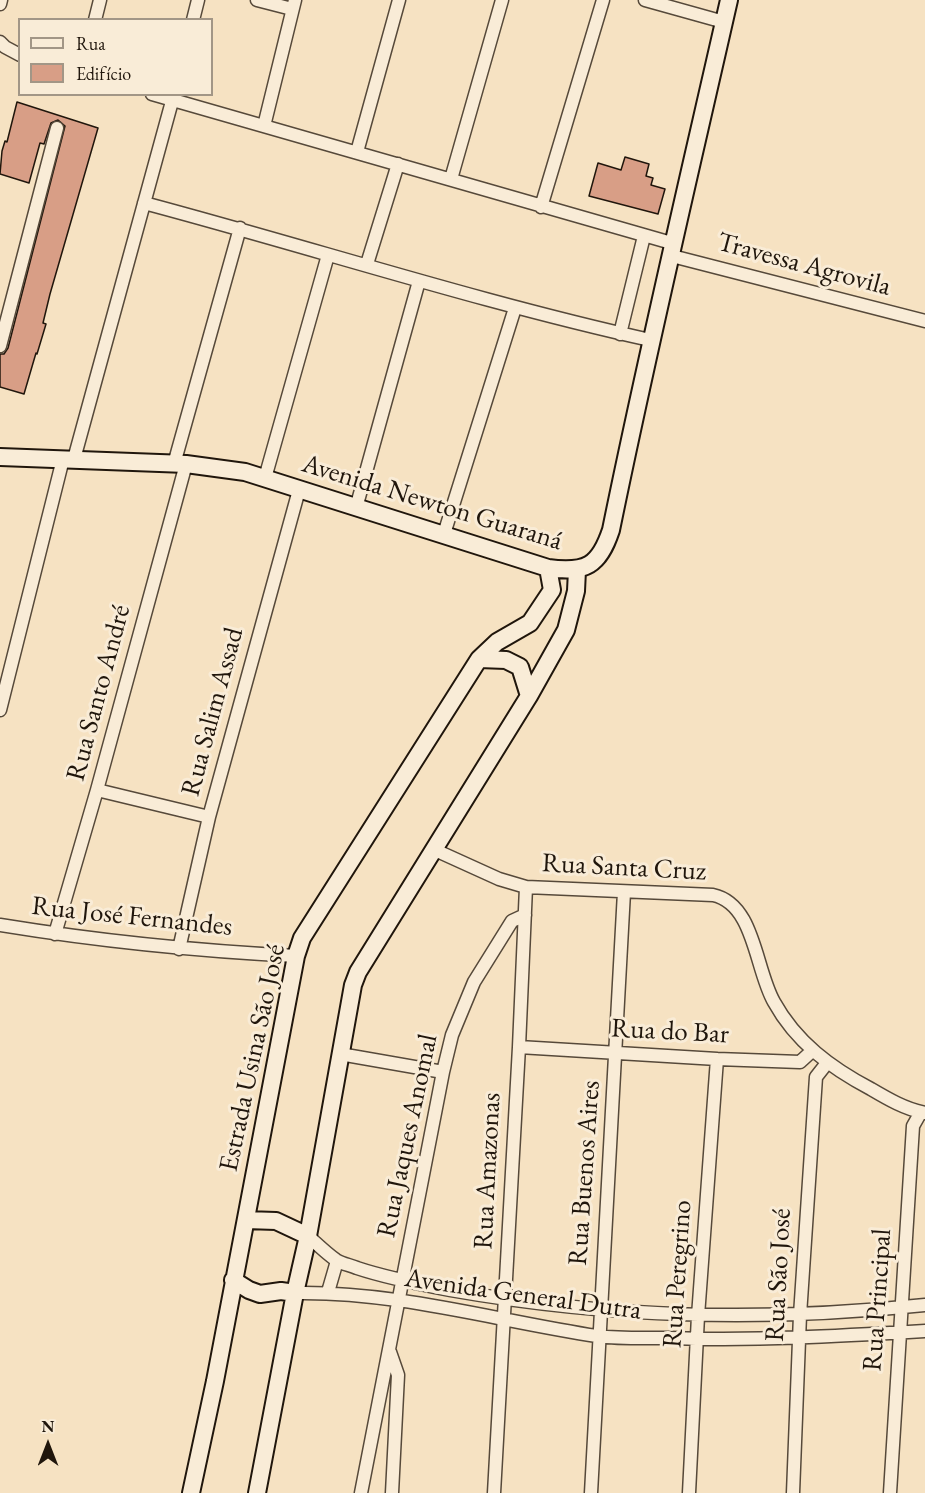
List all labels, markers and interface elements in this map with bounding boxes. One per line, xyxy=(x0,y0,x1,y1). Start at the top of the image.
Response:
legend xyxy=(18,18,213,96)
text: Rua xyxy=(76,32,106,55)
text: Edifício xyxy=(76,62,131,85)
street label: Travessa Agrovila xyxy=(714,226,894,304)
street label: Avenida Newton Guaraná xyxy=(298,448,566,558)
street label: Rua Santo André xyxy=(60,602,138,784)
street label: Rua Salim Assad xyxy=(175,624,251,800)
street label: Rua Santa Cruz xyxy=(541,848,707,888)
street label: Rua José Fernandes xyxy=(30,890,234,944)
street label: Estrada Usina São José xyxy=(213,941,293,1175)
street label: Rua do Bar xyxy=(610,1013,730,1051)
street label: Rua Jaques Anomal xyxy=(371,1031,445,1241)
street label: Rua Buenos Aires xyxy=(562,1079,608,1267)
street label: Rua Amazonas xyxy=(468,1092,508,1250)
street label: Rua Peregrino xyxy=(657,1199,699,1349)
street label: Rua São José xyxy=(759,1207,799,1343)
street label: Rua Principal xyxy=(857,1228,899,1372)
street label: Avenida General Dutra xyxy=(403,1262,643,1328)
north arrow xyxy=(18,1415,78,1475)
text: N xyxy=(42,1416,54,1437)

